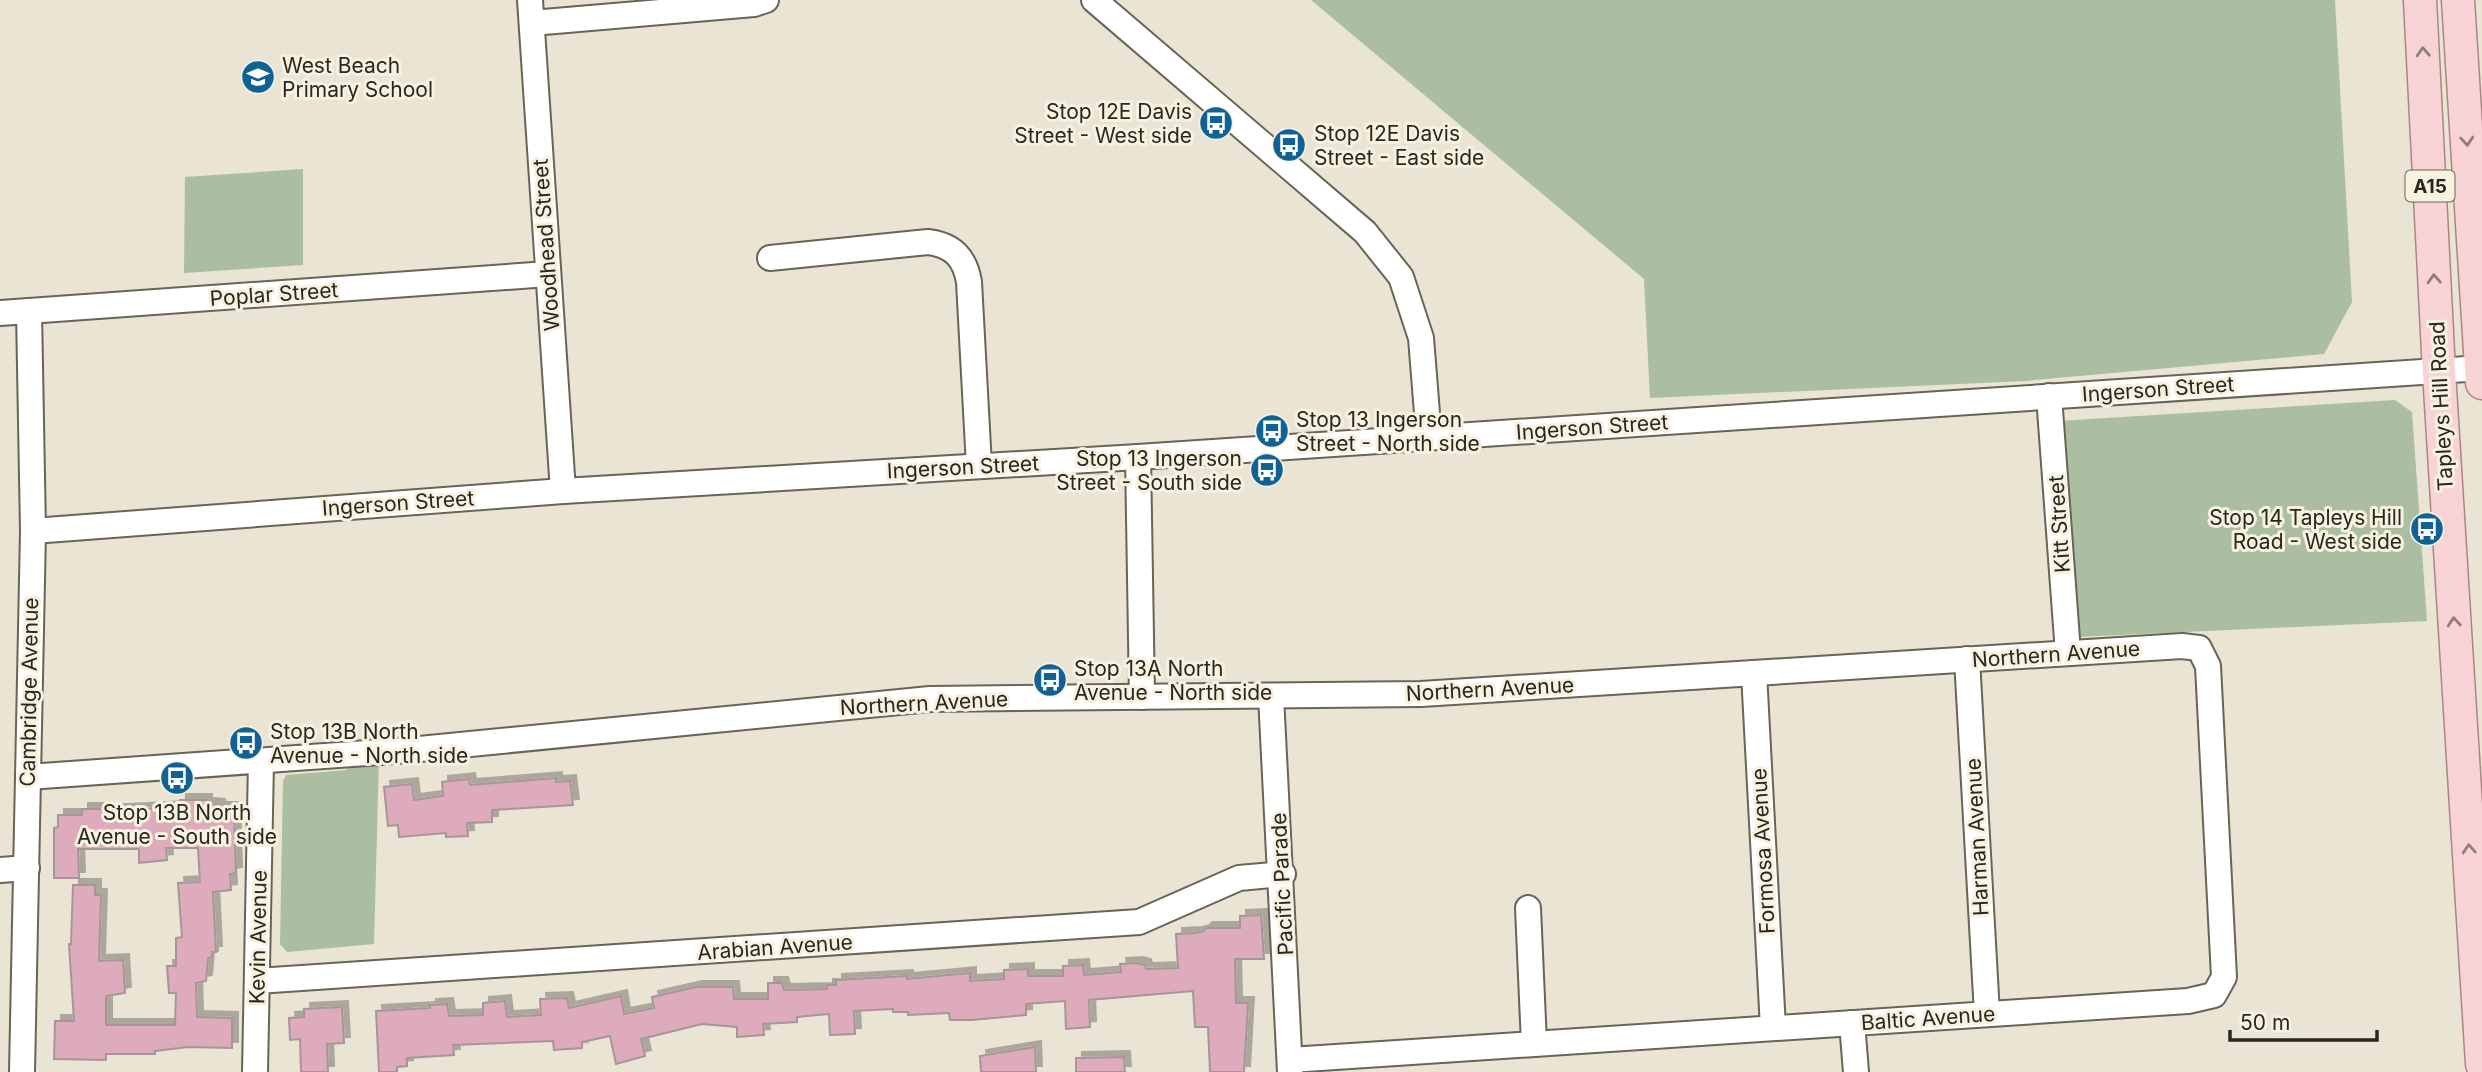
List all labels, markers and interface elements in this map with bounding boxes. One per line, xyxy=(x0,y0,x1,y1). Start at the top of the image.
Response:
one-way arrow xyxy=(2415,46,2430,57)
place label: West Beach Primary School xyxy=(282,53,433,102)
school or university icon: West Beach Primary School xyxy=(239,58,277,96)
place label: Stop 12E Davis Street - West side xyxy=(1014,99,1192,148)
bus stop icon: Stop 12E Davis Street - West side xyxy=(1197,104,1235,142)
place label: Stop 12E Davis Street - East side xyxy=(1314,121,1484,170)
bus stop icon: Stop 12E Davis Street - East side xyxy=(1270,126,1308,164)
one-way arrow xyxy=(2459,136,2474,147)
street label: Woodhead Street xyxy=(528,158,564,332)
road number: A15 xyxy=(2406,170,2454,202)
one-way arrow xyxy=(2427,273,2442,284)
street label: Poplar Street xyxy=(209,277,339,311)
street label: Tapleys Hill Road xyxy=(2424,321,2458,491)
street label: Ingerson Street xyxy=(2081,371,2235,407)
place label: Stop 13 Ingerson Street - North side xyxy=(1296,407,1480,456)
street label: Ingerson Street xyxy=(1515,409,1669,445)
bus stop icon: Stop 13 Ingerson Street - North side xyxy=(1253,412,1291,450)
place label: Stop 13 Ingerson Street - South side xyxy=(1056,446,1242,495)
street label: Ingerson Street xyxy=(886,451,1040,483)
bus stop icon: Stop 13 Ingerson Street - South side xyxy=(1248,451,1286,489)
street label: Kitt Street xyxy=(2043,474,2075,574)
street label: Ingerson Street xyxy=(321,485,475,521)
place label: Stop 14 Tapleys Hill Road - West side xyxy=(2209,505,2402,554)
bus stop icon: Stop 14 Tapleys Hill Road - West side xyxy=(2408,510,2446,548)
street label: Cambridge Avenue xyxy=(15,597,43,787)
one-way arrow xyxy=(2447,617,2462,628)
street label: Northern Avenue xyxy=(1971,636,2141,672)
place label: Stop 13A North Avenue - North side xyxy=(1074,656,1272,705)
bus stop icon: Stop 13A North Avenue - North side xyxy=(1031,661,1069,699)
street label: Northern Avenue xyxy=(1405,672,1575,706)
street label: Northern Avenue xyxy=(839,686,1009,720)
place label: Stop 13B North Avenue - North side xyxy=(270,719,468,768)
bus stop icon: Stop 13B North Avenue - North side xyxy=(227,724,265,762)
street label: Harman Avenue xyxy=(1960,758,1994,916)
bus stop icon: Stop 13B North Avenue - South side xyxy=(158,759,196,797)
street label: Formosa Avenue xyxy=(1746,767,1780,935)
place label: Stop 13B North Avenue - South side xyxy=(77,800,277,849)
street label: Pacific Parade xyxy=(1266,812,1298,956)
one-way arrow xyxy=(2461,844,2476,855)
street label: Kevin Avenue xyxy=(244,870,272,1004)
street label: Arabian Avenue xyxy=(696,929,854,965)
scale bar xyxy=(2230,998,2377,1042)
street label: Baltic Avenue xyxy=(1860,1001,1996,1035)
text: 50 m xyxy=(2240,1010,2290,1035)

